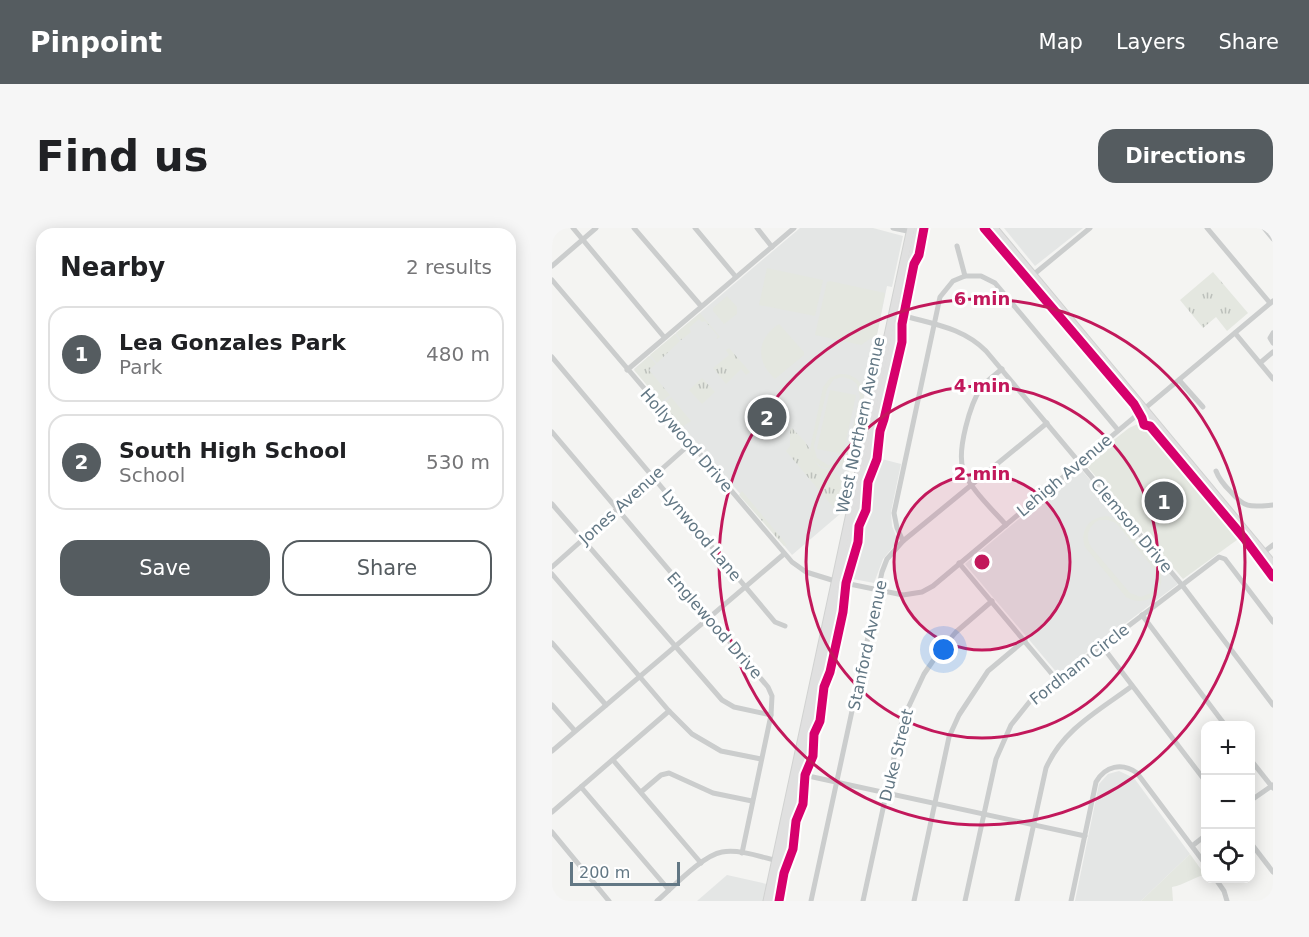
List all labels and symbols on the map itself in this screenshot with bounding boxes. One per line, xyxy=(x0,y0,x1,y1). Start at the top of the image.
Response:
text: 6 min xyxy=(954,288,1010,309)
street label: West Northern Avenue xyxy=(832,335,888,515)
text: 4 min xyxy=(954,375,1010,396)
street label: Hollywood Drive xyxy=(637,385,737,496)
pin: 2 xyxy=(748,394,786,440)
street label: Lehigh Avenue xyxy=(1013,430,1116,521)
street label: Jones Avenue xyxy=(574,462,668,549)
text: 2 min xyxy=(954,463,1010,484)
street label: Clemson Drive xyxy=(1087,474,1177,576)
pin: 1 xyxy=(1144,478,1184,524)
street label: Lynwood Lane xyxy=(658,486,745,585)
centre of rings xyxy=(972,552,992,572)
street label: Englewood Drive xyxy=(663,568,766,683)
street label: Stanford Avenue xyxy=(844,578,891,712)
street label: Fordham Circle xyxy=(1026,620,1133,709)
your location xyxy=(929,635,958,664)
street label: Duke Street xyxy=(876,707,917,803)
scale bar xyxy=(570,859,680,886)

